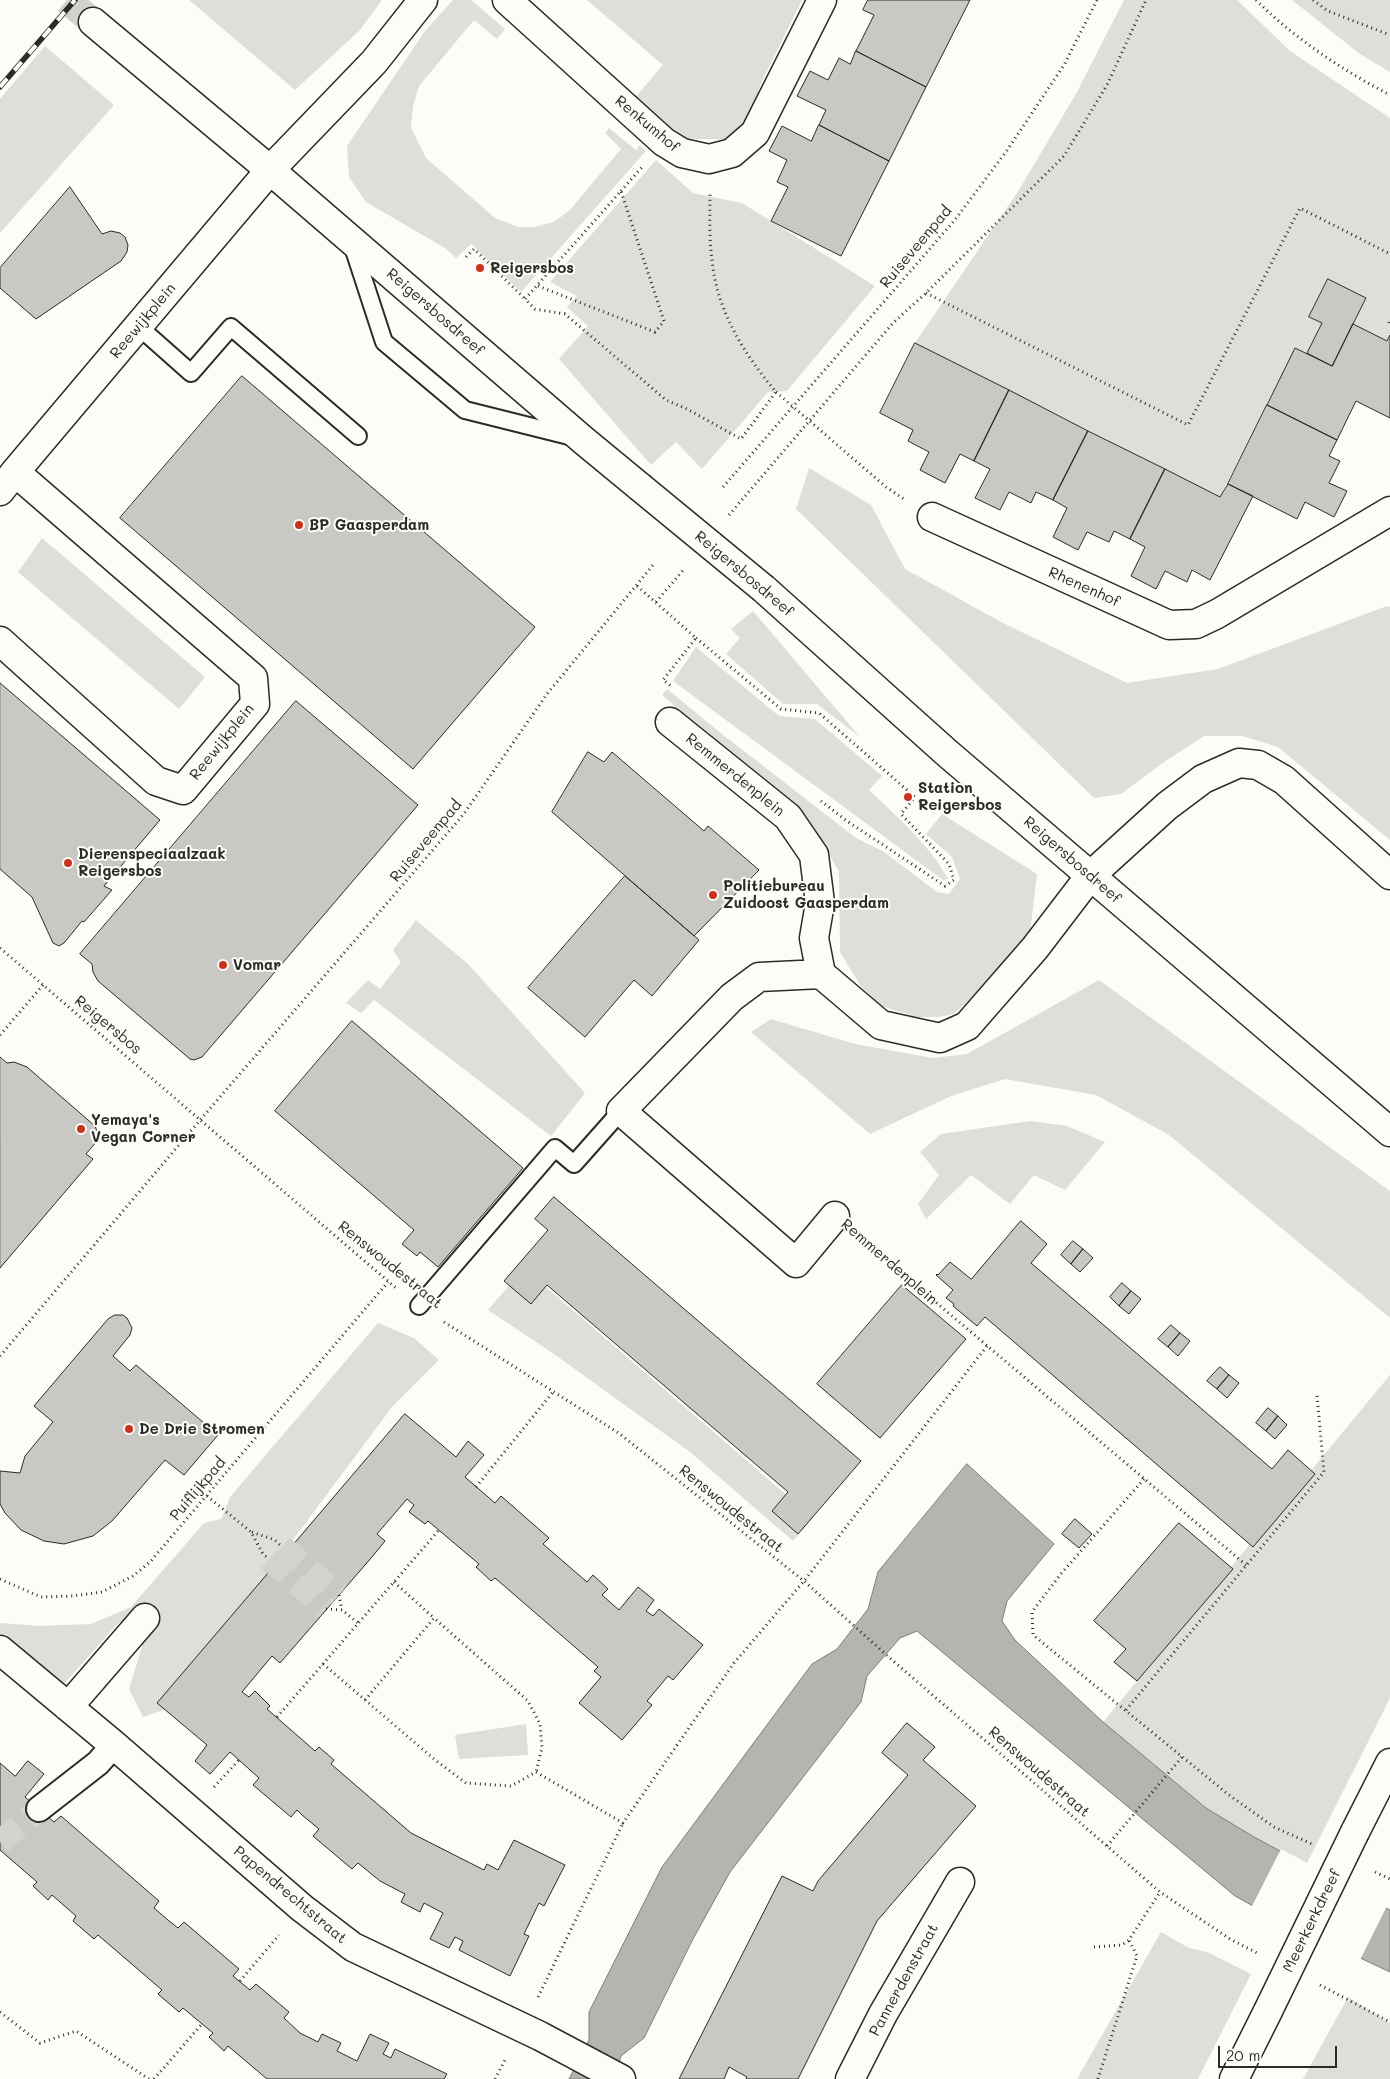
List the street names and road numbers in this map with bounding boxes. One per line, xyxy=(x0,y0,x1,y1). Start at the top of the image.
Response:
street label: Renkumhof xyxy=(611,92,683,156)
street label: Ruiseveenpad xyxy=(876,202,956,292)
street label: Reigersbosdreef xyxy=(382,265,488,359)
street label: Reewijkplein xyxy=(106,280,180,362)
street label: Reigersbosdreef xyxy=(691,527,797,621)
street label: Rhenenhof xyxy=(1045,563,1123,611)
street label: Reewijkplein xyxy=(186,700,258,784)
street label: Remmerdenplein xyxy=(682,730,788,820)
street label: Ruiseveenpad xyxy=(386,796,466,886)
street label: Reigersbosdreef xyxy=(1019,813,1125,907)
street label: Reigersbos xyxy=(71,992,145,1058)
street label: Remmerdenplein xyxy=(837,1215,941,1309)
street label: Renswoudestraat xyxy=(334,1217,446,1313)
street label: Puiflijkpad xyxy=(166,1454,230,1524)
street label: Renswoudestraat xyxy=(675,1461,787,1557)
street label: Renswoudestraat xyxy=(985,1723,1093,1821)
street label: Papendrechtstraat xyxy=(230,1842,350,1948)
street label: Meerkerkdreef xyxy=(1279,1867,1345,1975)
street label: Pannerdenstraat xyxy=(866,1921,942,2039)

